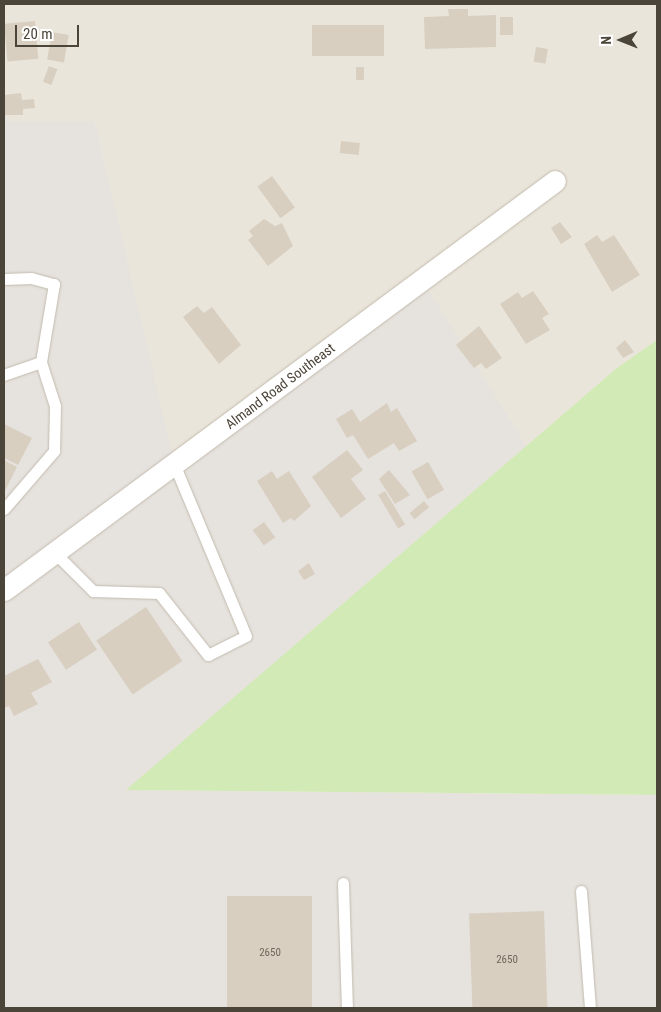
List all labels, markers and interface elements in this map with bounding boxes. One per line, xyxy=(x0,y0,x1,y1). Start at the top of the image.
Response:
scale bar xyxy=(18,15,81,47)
north arrow xyxy=(596,15,646,65)
text: 20 m xyxy=(23,25,53,43)
text: N xyxy=(598,36,614,45)
street label: Almand Road Southeast xyxy=(222,339,338,433)
house number: 2650 xyxy=(259,946,281,960)
house number: 2650 xyxy=(496,953,518,967)

